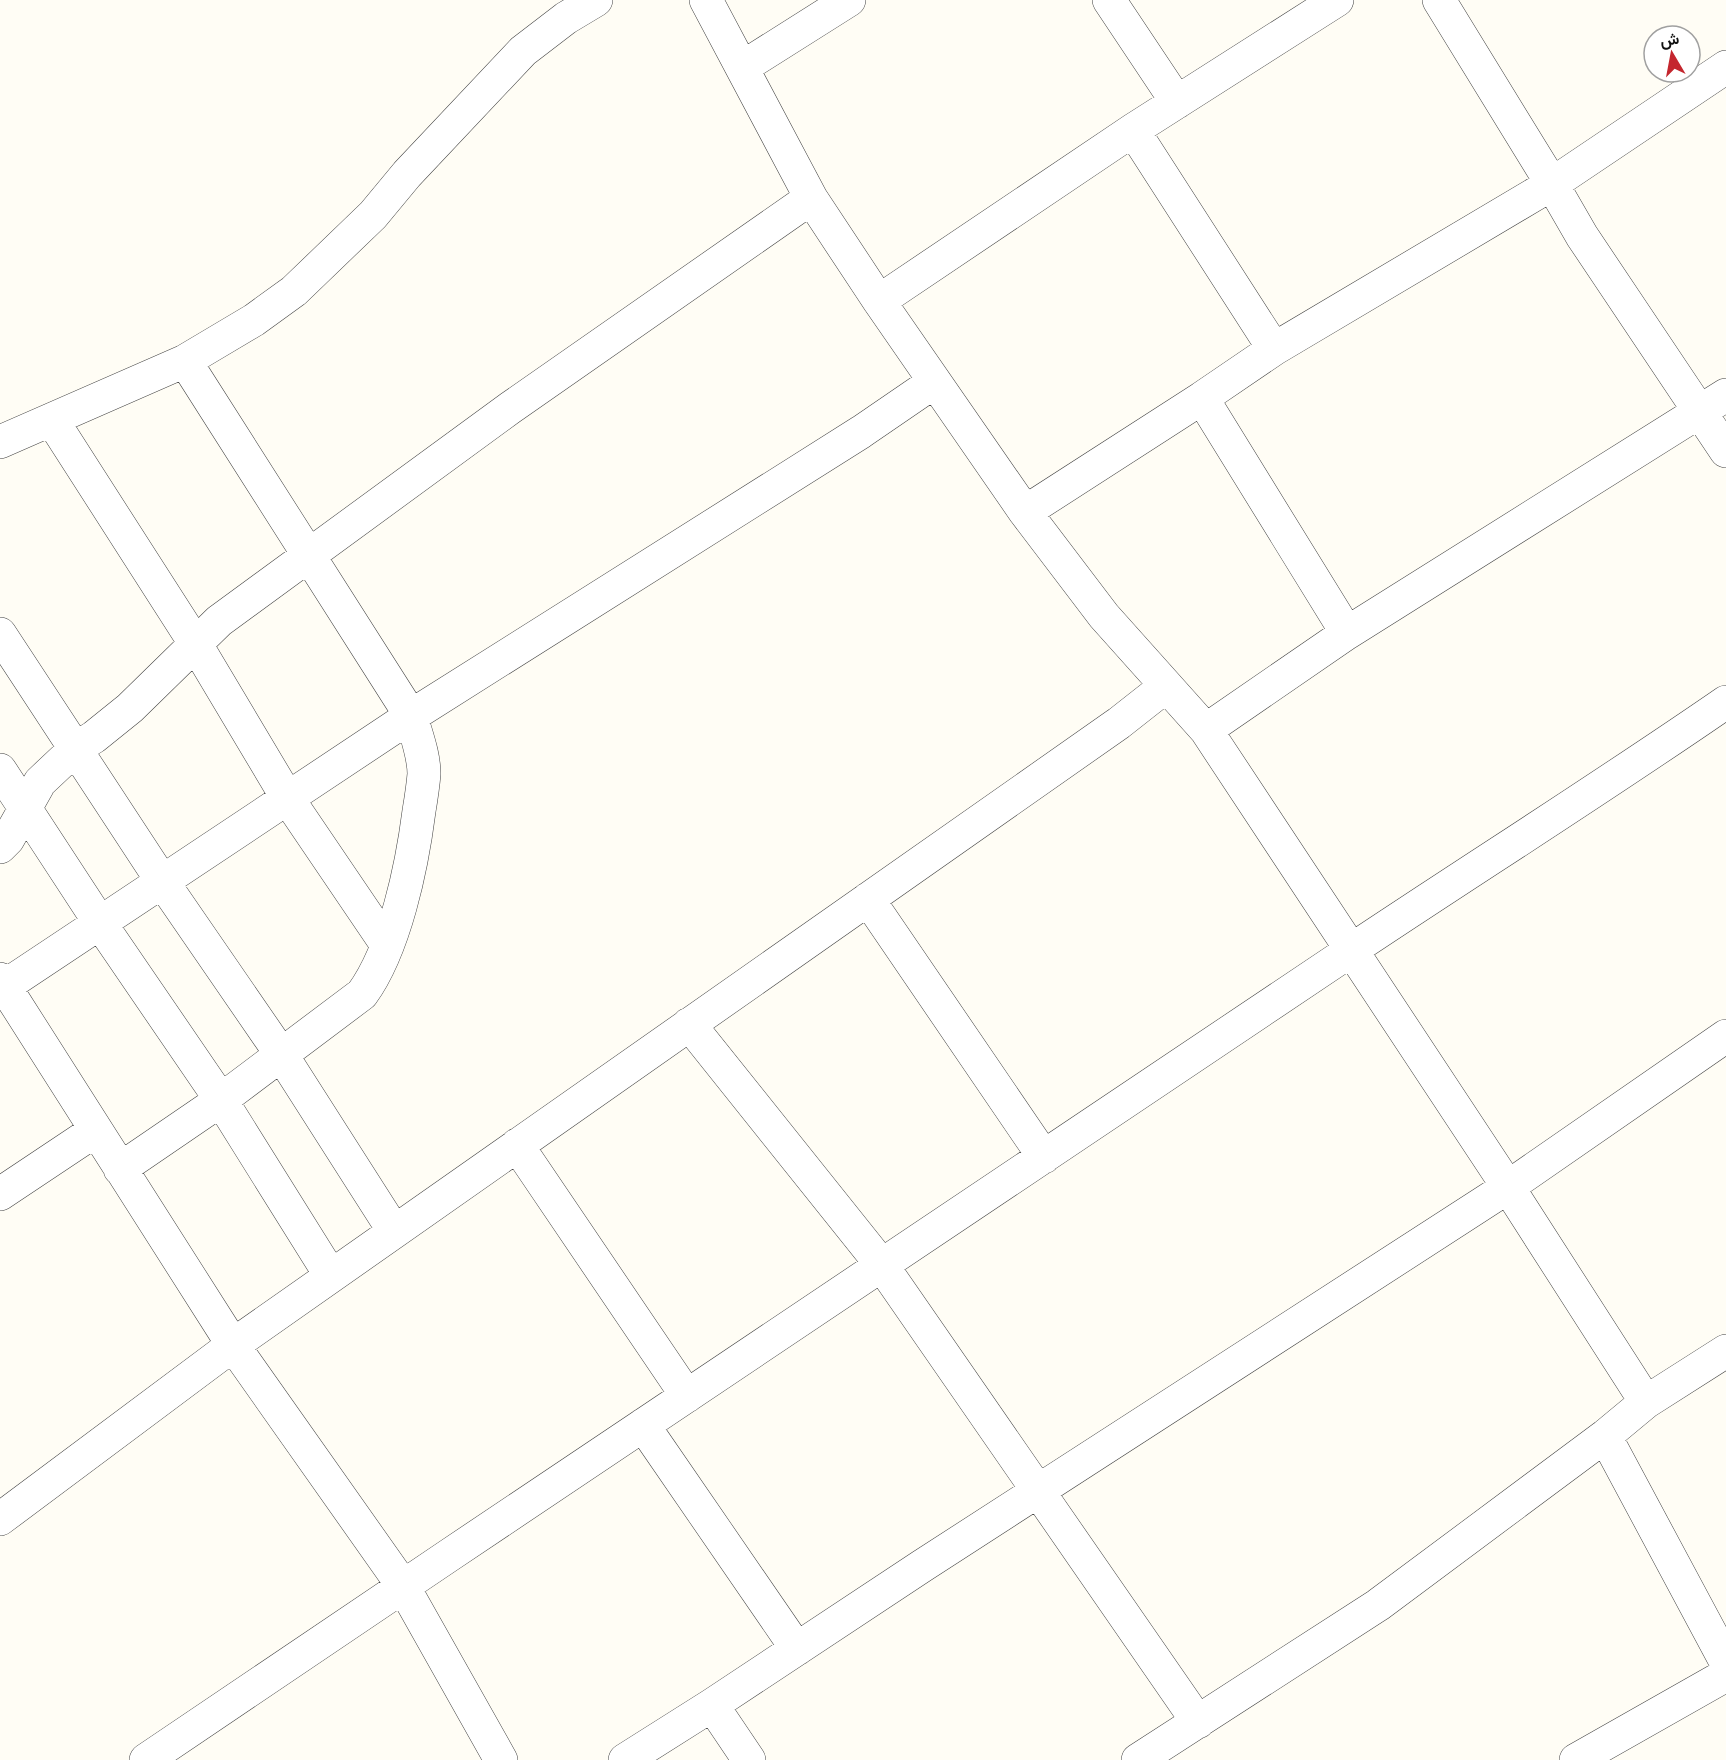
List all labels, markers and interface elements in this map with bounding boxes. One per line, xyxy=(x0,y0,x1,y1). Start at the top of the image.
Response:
north arrow xyxy=(1642,24,1702,84)
text: ش xyxy=(1658,29,1681,51)

